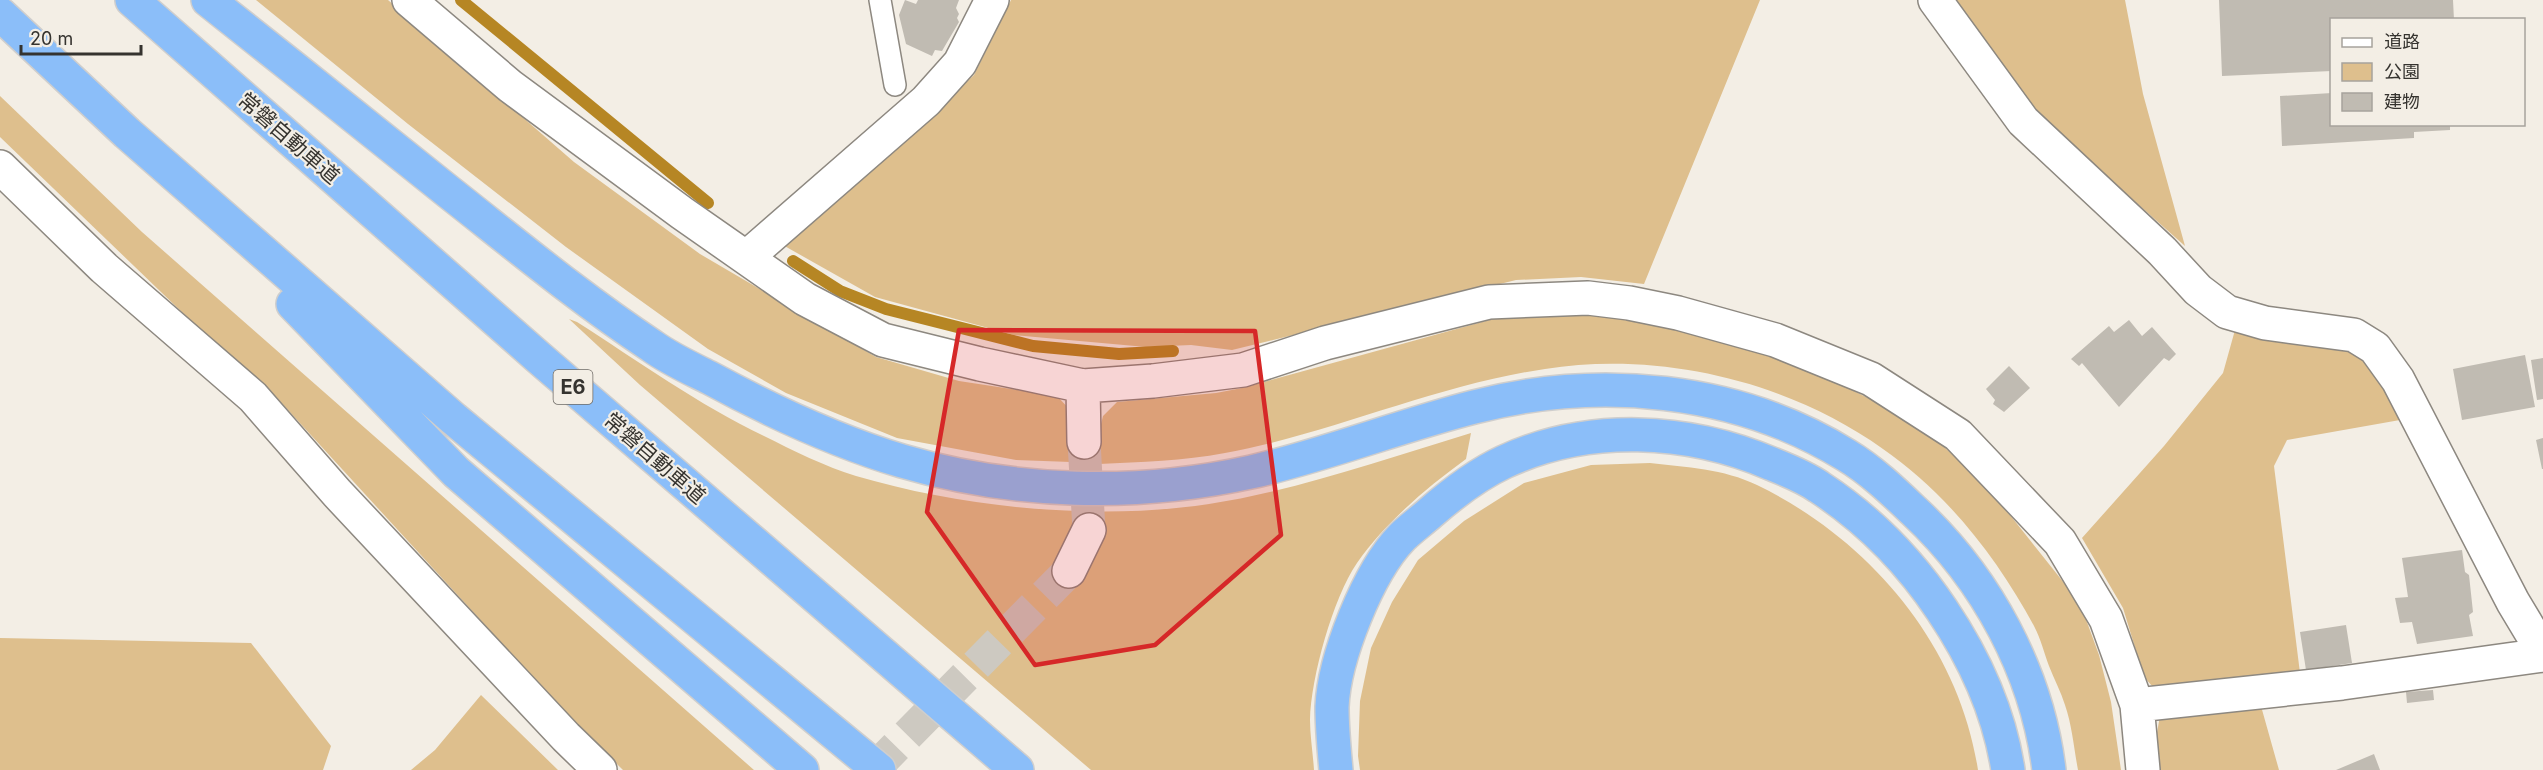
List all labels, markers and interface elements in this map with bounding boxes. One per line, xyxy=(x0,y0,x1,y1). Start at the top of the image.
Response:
scale bar xyxy=(21,18,141,56)
legend xyxy=(2330,18,2525,126)
text: 20 m xyxy=(30,28,73,49)
text: 道路 xyxy=(2384,31,2420,52)
text: 公園 xyxy=(2384,61,2420,82)
street label: 常磐自動車道 xyxy=(233,87,345,189)
text: 建物 xyxy=(2384,91,2420,112)
road number: E6 xyxy=(554,370,592,404)
street label: 常磐自動車道 xyxy=(599,407,711,509)

